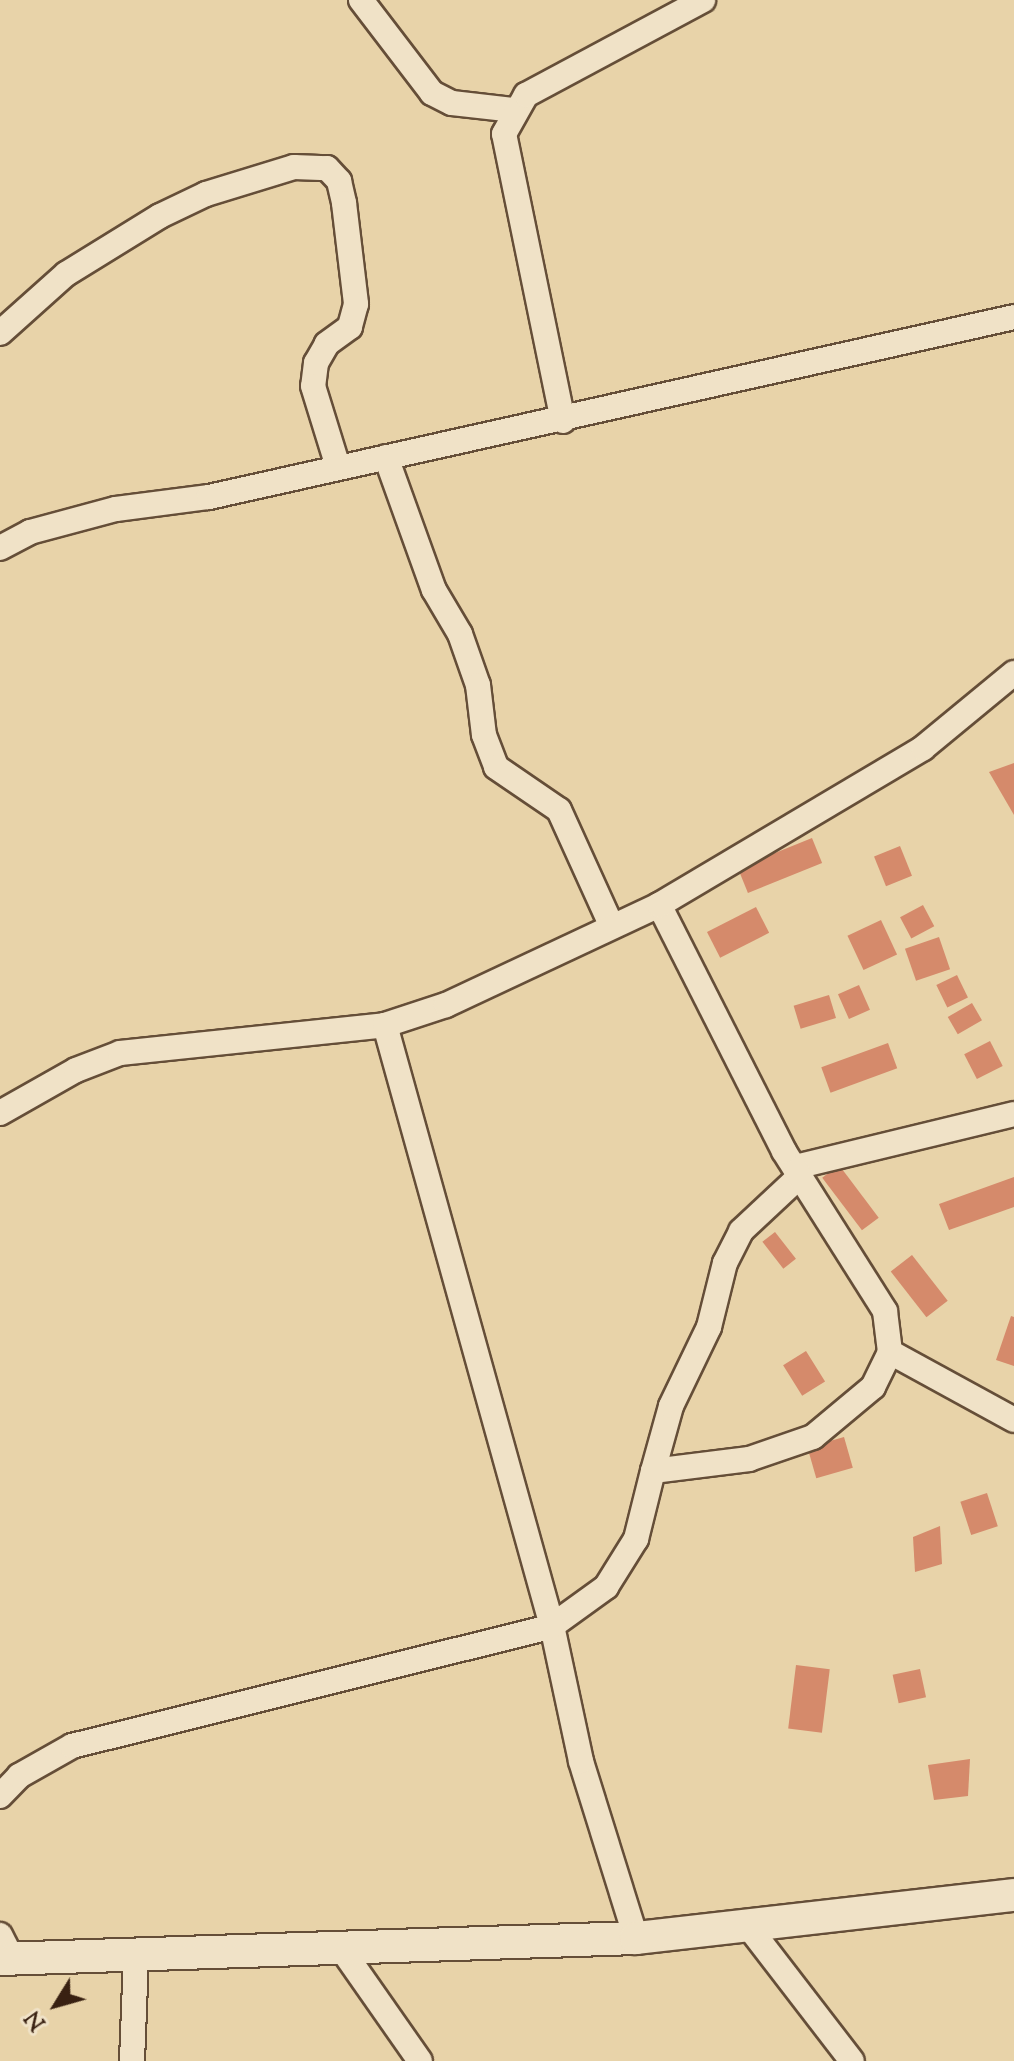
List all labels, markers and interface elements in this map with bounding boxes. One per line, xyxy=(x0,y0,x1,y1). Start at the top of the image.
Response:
north arrow xyxy=(16,1965,96,2045)
text: N xyxy=(19,2003,55,2036)

